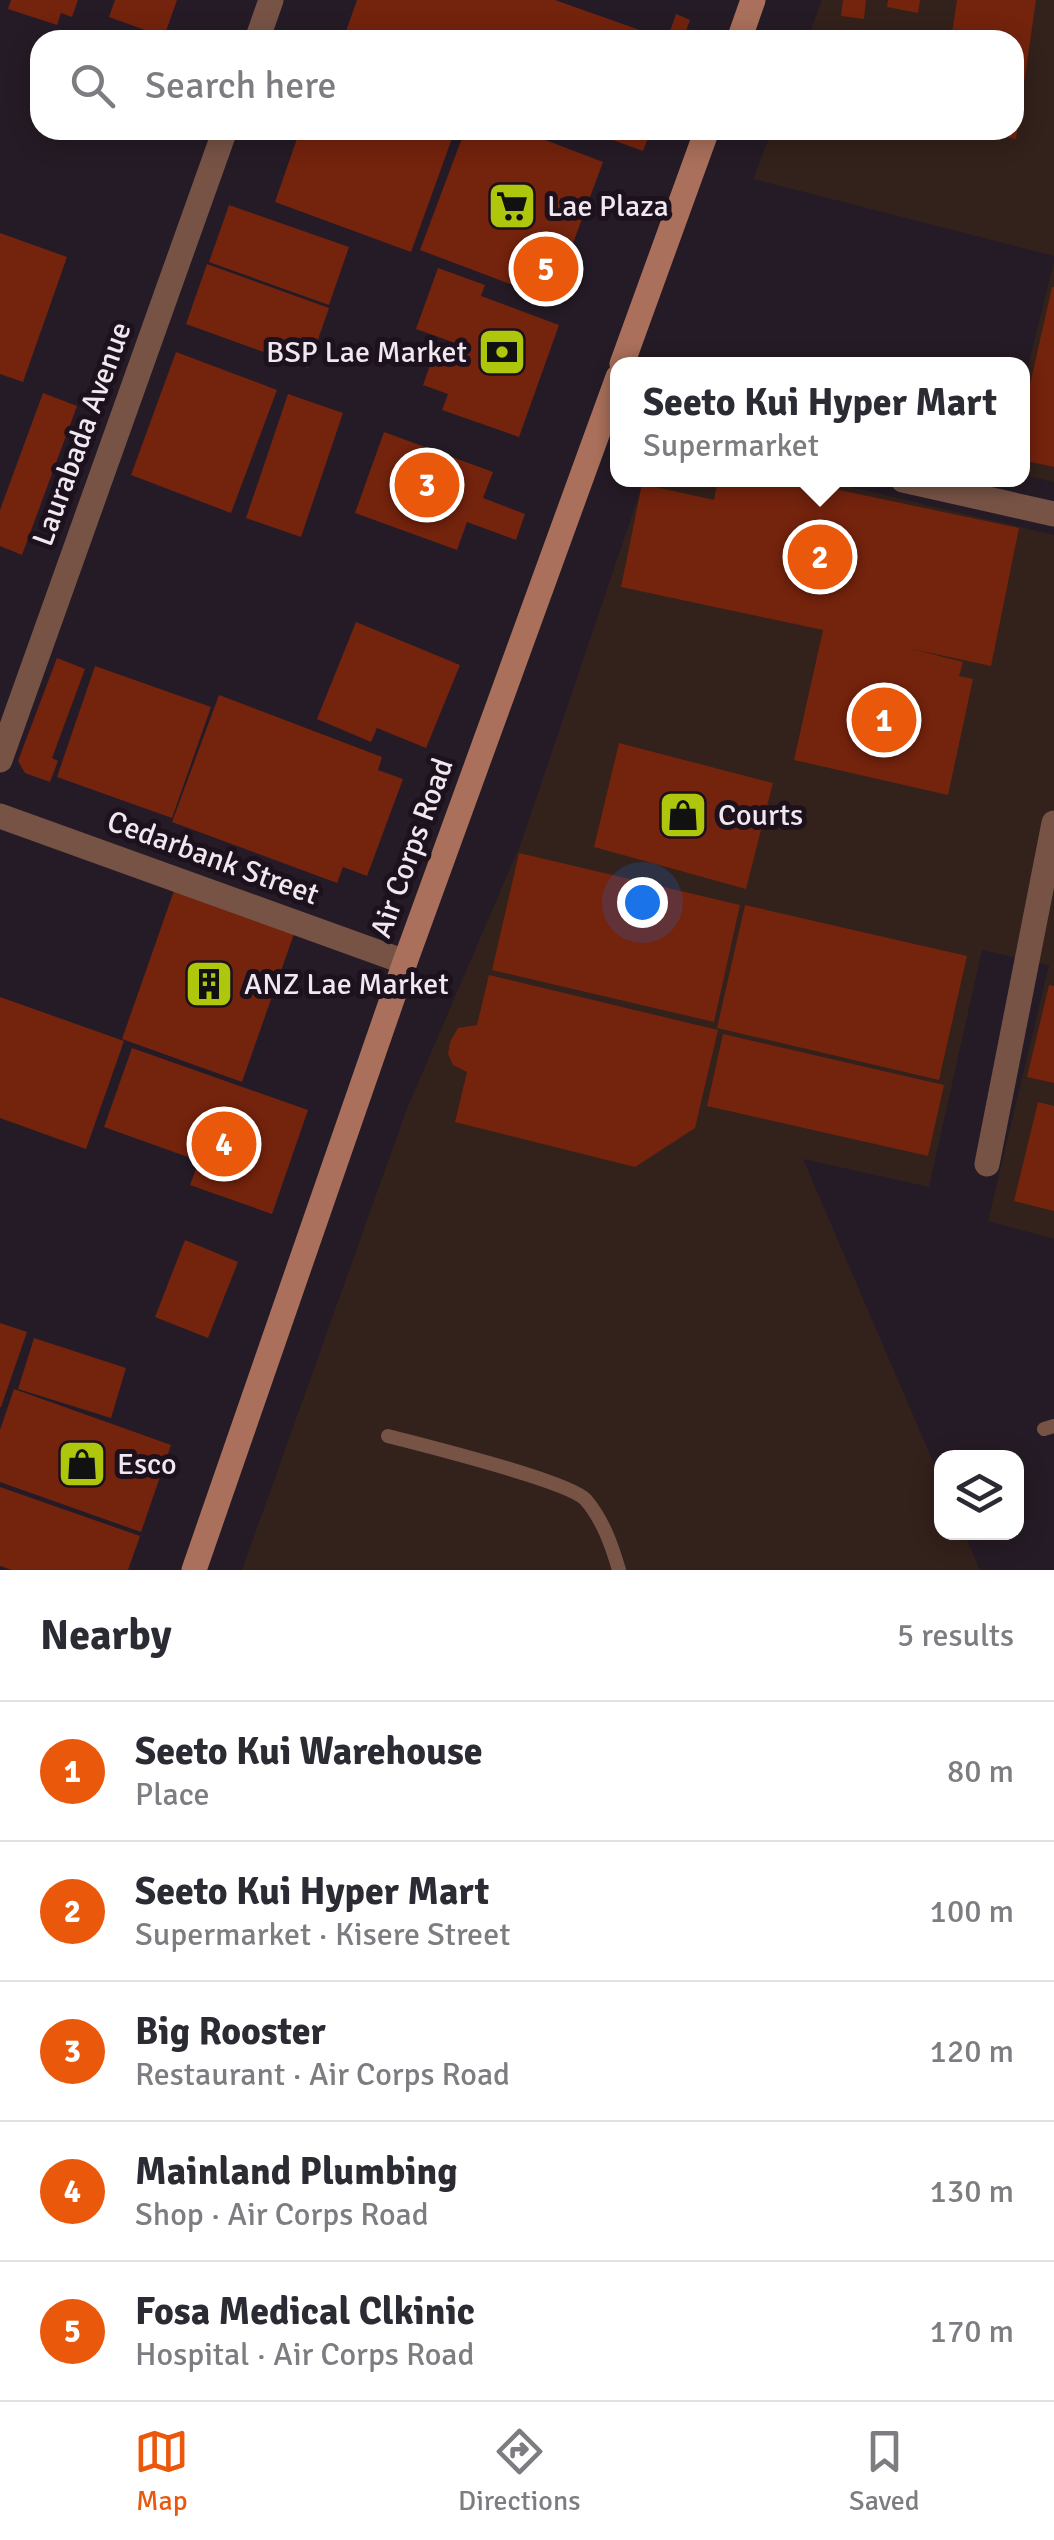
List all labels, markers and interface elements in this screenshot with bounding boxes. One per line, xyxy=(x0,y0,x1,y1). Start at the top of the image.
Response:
search box xyxy=(30,30,1024,140)
icon: search xyxy=(65,58,120,113)
text: Search here xyxy=(145,62,337,109)
supermarket icon: Lae Plaza xyxy=(486,180,538,232)
place label: Lae Plaza xyxy=(547,188,669,225)
pin: 5 xyxy=(514,232,578,306)
street label: Laurabada Avenue xyxy=(24,317,140,551)
bank icon: BSP Lae Market xyxy=(476,326,528,378)
place label: BSP Lae Market xyxy=(266,334,467,371)
popup xyxy=(610,357,1030,487)
text: Seeto Kui Hyper Mart xyxy=(643,379,997,426)
text: Supermarket xyxy=(643,426,819,465)
pin: 3 xyxy=(394,448,460,522)
pin: 2 xyxy=(788,520,852,594)
pin: 1 xyxy=(852,682,916,758)
street label: Air Corps Road xyxy=(362,753,462,943)
shop icon: Courts xyxy=(657,789,709,841)
place label: Courts xyxy=(718,797,803,834)
street label: Cedarbank Street xyxy=(102,803,324,913)
your location xyxy=(617,877,668,928)
building icon: ANZ Lae Market xyxy=(183,958,235,1010)
place label: ANZ Lae Market xyxy=(244,966,449,1003)
pin: 4 xyxy=(192,1106,256,1182)
shop icon: Esco xyxy=(56,1438,108,1490)
place label: Esco xyxy=(117,1446,177,1483)
map controls xyxy=(934,1450,1024,1540)
button: layers xyxy=(934,1450,1024,1540)
text: Nearby xyxy=(40,1610,172,1661)
text: 5 results xyxy=(897,1616,1014,1655)
text: Seeto Kui Warehouse xyxy=(135,1728,483,1775)
text: 1 xyxy=(64,1752,81,1791)
text: 80 m xyxy=(947,1752,1014,1791)
text: Place xyxy=(135,1775,210,1814)
text: Seeto Kui Hyper Mart xyxy=(135,1868,489,1915)
text: 2 xyxy=(64,1892,81,1931)
text: 100 m xyxy=(930,1892,1014,1931)
text: Supermarket · Kisere Street xyxy=(135,1915,510,1954)
text: Big Rooster xyxy=(135,2008,326,2055)
text: 3 xyxy=(64,2032,81,2071)
text: 120 m xyxy=(930,2032,1014,2071)
text: Restaurant · Air Corps Road xyxy=(135,2055,510,2094)
text: Mainland Plumbing xyxy=(135,2148,458,2195)
text: 4 xyxy=(64,2172,81,2211)
text: 130 m xyxy=(930,2172,1014,2211)
text: Shop · Air Corps Road xyxy=(135,2195,429,2234)
text: Fosa Medical Clkinic xyxy=(135,2288,475,2335)
text: 5 xyxy=(64,2312,81,2351)
text: 170 m xyxy=(930,2312,1014,2351)
text: Hospital · Air Corps Road xyxy=(135,2335,474,2374)
tab: Map xyxy=(134,2424,189,2518)
tab: Directions xyxy=(458,2424,580,2518)
tab: Saved xyxy=(849,2424,920,2518)

